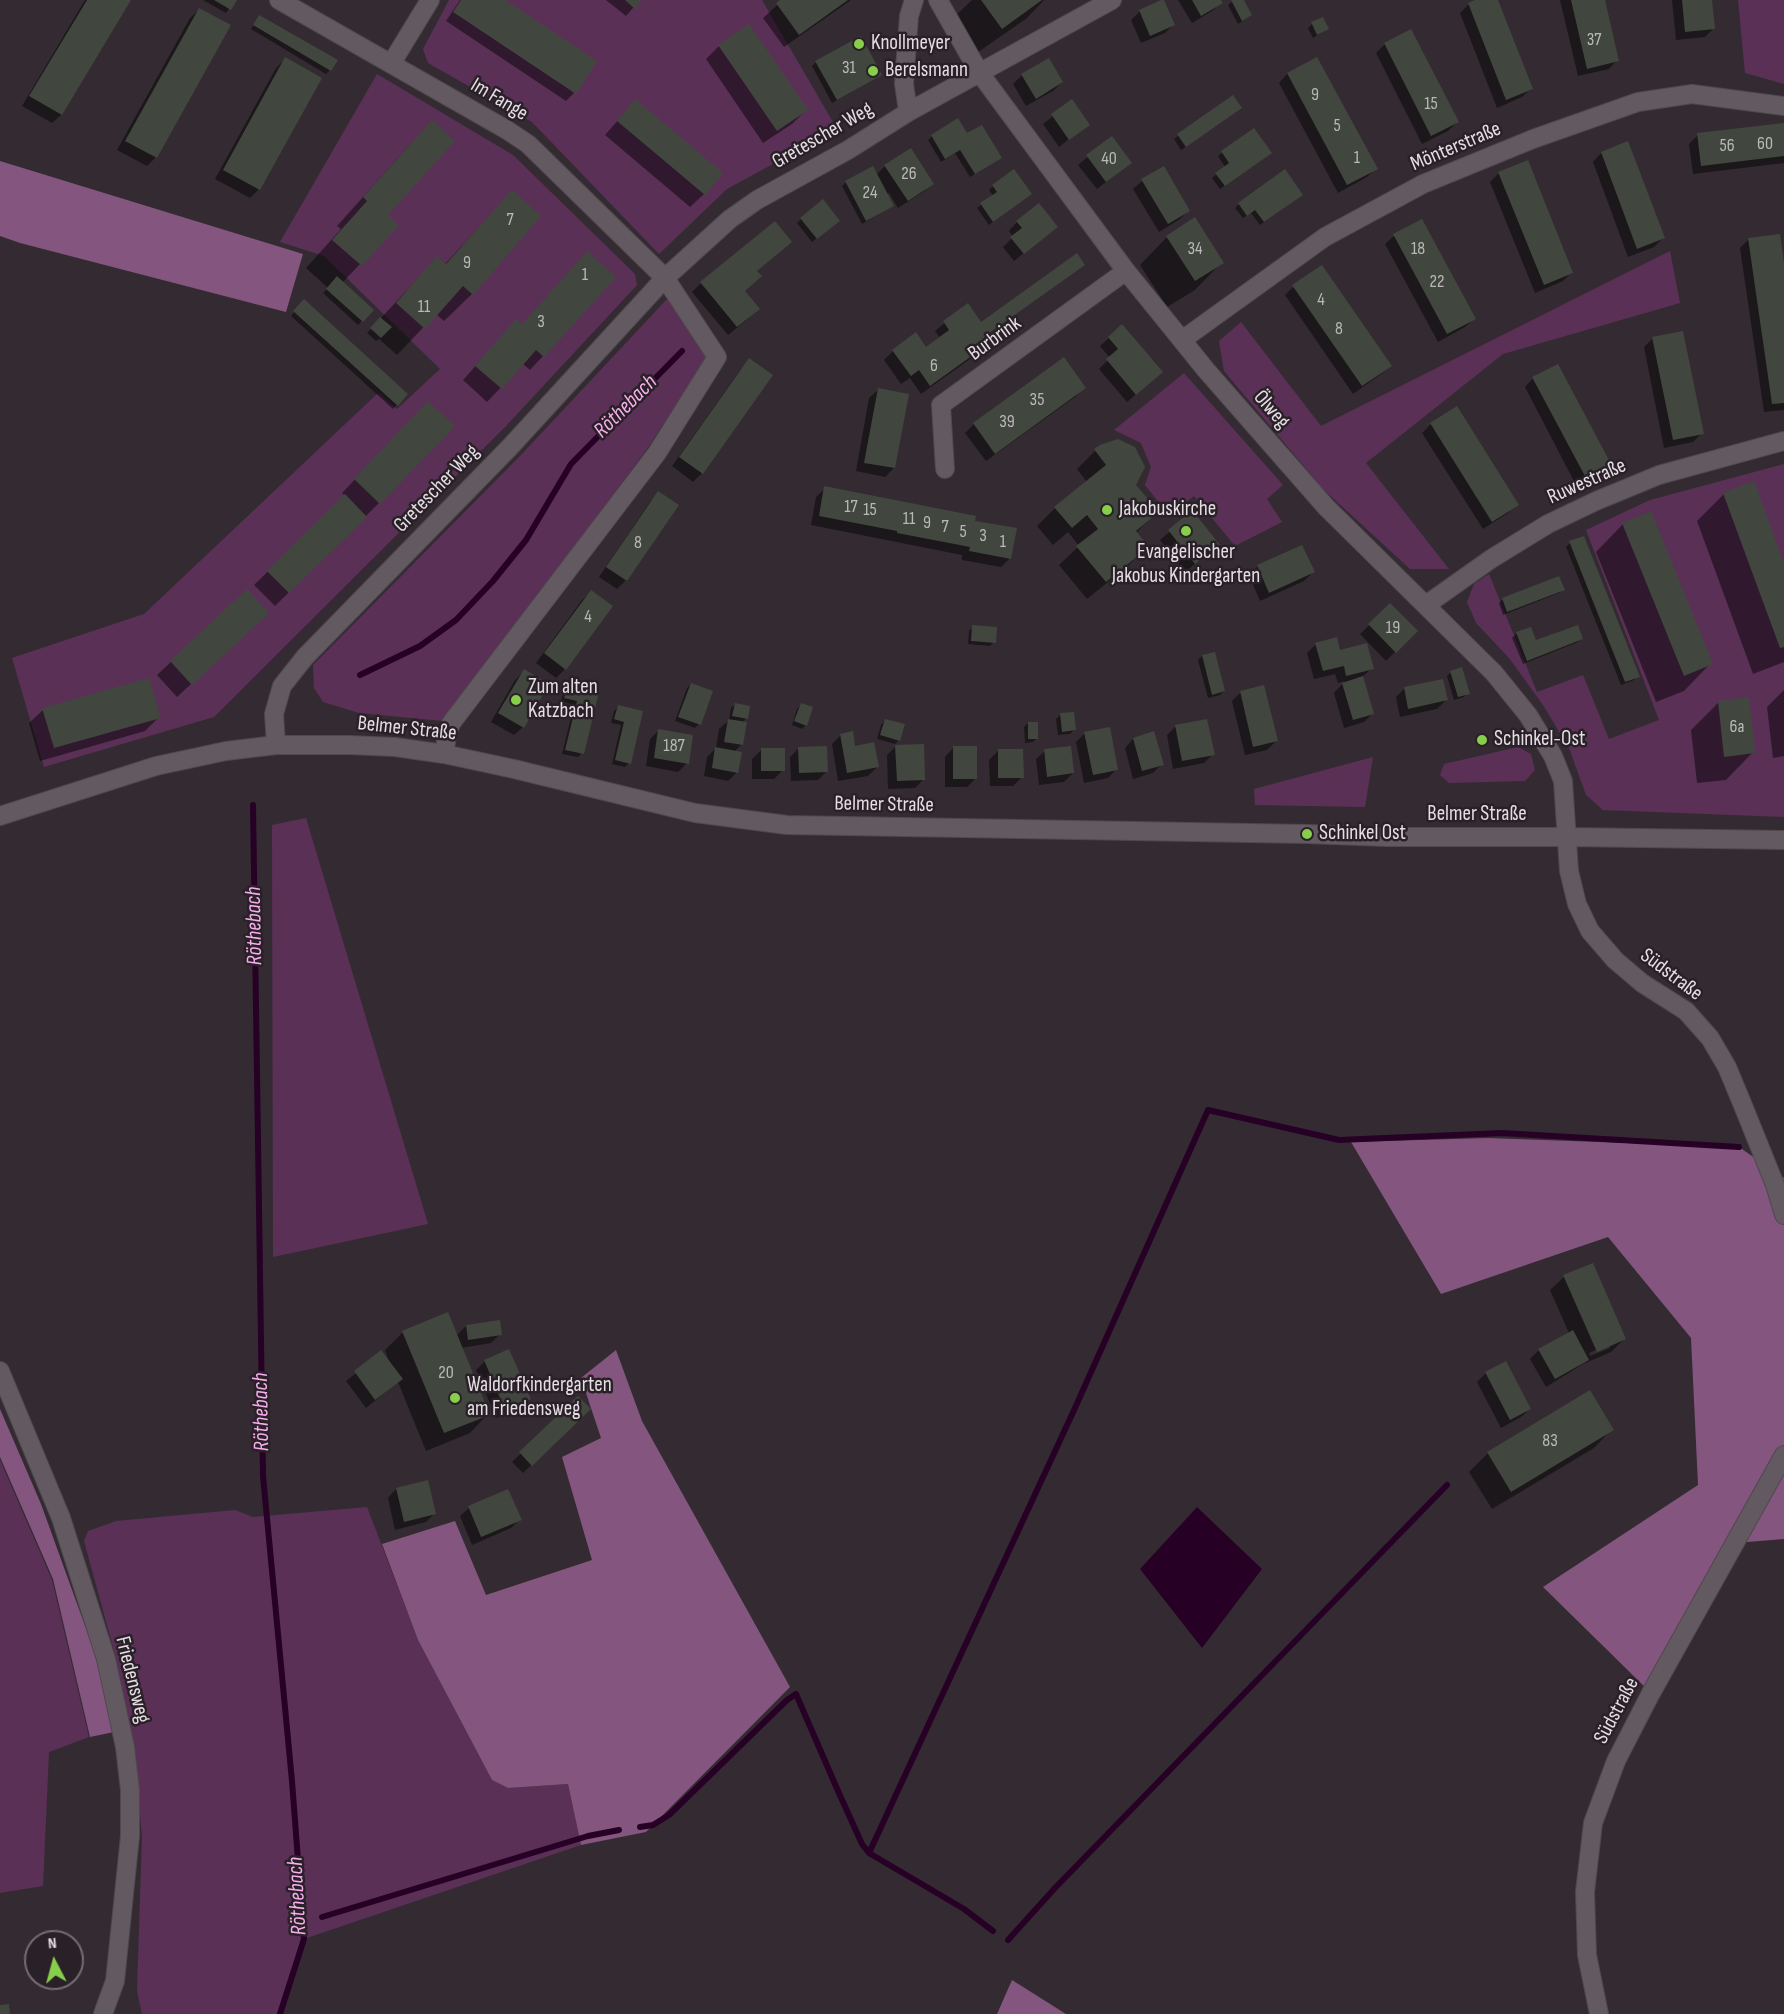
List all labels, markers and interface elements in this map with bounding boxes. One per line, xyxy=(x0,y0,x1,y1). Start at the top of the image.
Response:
house number: 37 xyxy=(1587,29,1601,51)
place label: Knollmeyer xyxy=(871,31,950,57)
marker: Knollmeyer xyxy=(852,37,866,51)
house number: 31 xyxy=(842,57,856,79)
place label: Berelsmann xyxy=(885,58,968,84)
marker: Berelsmann xyxy=(866,64,880,78)
street label: Im Fange xyxy=(466,73,532,127)
house number: 9 xyxy=(1311,84,1319,106)
house number: 15 xyxy=(1424,93,1438,115)
street label: Gretescher Weg xyxy=(768,97,878,175)
house number: 5 xyxy=(1333,115,1341,137)
street label: Mönterstraße xyxy=(1407,117,1505,177)
house number: 60 xyxy=(1757,133,1773,155)
house number: 56 xyxy=(1719,135,1735,157)
house number: 1 xyxy=(1354,147,1360,169)
house number: 40 xyxy=(1101,148,1117,170)
house number: 26 xyxy=(901,163,917,185)
house number: 24 xyxy=(863,182,877,204)
house number: 7 xyxy=(506,209,514,231)
house number: 34 xyxy=(1187,238,1203,260)
house number: 18 xyxy=(1411,238,1425,260)
house number: 9 xyxy=(463,252,471,274)
house number: 1 xyxy=(582,264,588,286)
house number: 22 xyxy=(1430,271,1444,293)
house number: 4 xyxy=(1317,289,1325,311)
house number: 11 xyxy=(418,296,430,318)
house number: 3 xyxy=(537,311,545,333)
street label: Burbrink xyxy=(963,311,1027,367)
house number: 8 xyxy=(1335,318,1343,340)
house number: 6 xyxy=(930,355,938,377)
water label: Röthebach xyxy=(589,370,663,444)
street label: Ölweg xyxy=(1247,386,1295,434)
house number: 35 xyxy=(1030,389,1044,411)
house number: 39 xyxy=(999,411,1015,433)
street label: Gretescher Weg xyxy=(389,440,485,538)
street label: Ruwestraße xyxy=(1544,453,1630,511)
house number: 17 xyxy=(844,496,858,518)
place label: Jakobuskirche xyxy=(1119,497,1216,523)
house number: 15 xyxy=(863,499,877,521)
marker: Jakobuskirche xyxy=(1100,503,1114,517)
house number: 11 xyxy=(903,508,915,530)
house number: 9 xyxy=(923,512,931,534)
house number: 7 xyxy=(941,516,949,538)
house number: 5 xyxy=(959,521,967,543)
marker: Evangelischer Jakobus Kindergarten xyxy=(1179,524,1193,538)
house number: 3 xyxy=(979,525,987,547)
house number: 1 xyxy=(1000,531,1006,553)
house number: 8 xyxy=(634,532,642,554)
place label: Evangelischer Jakobus Kindergarten xyxy=(1112,540,1260,590)
house number: 4 xyxy=(584,606,592,628)
house number: 19 xyxy=(1386,617,1400,639)
place label: Zum alten Katzbach xyxy=(528,675,598,725)
marker: Zum alten Katzbach xyxy=(509,693,523,707)
street label: Belmer Straße xyxy=(356,711,458,747)
house number: 6a xyxy=(1730,716,1744,738)
place label: Schinkel-Ost xyxy=(1494,727,1585,753)
marker: Schinkel-Ost xyxy=(1475,733,1489,747)
house number: 187 xyxy=(663,735,685,757)
street label: Belmer Straße xyxy=(834,792,934,818)
street label: Belmer Straße xyxy=(1427,802,1527,828)
place label: Schinkel Ost xyxy=(1319,821,1406,847)
marker: Schinkel Ost xyxy=(1300,827,1314,841)
water label: Röthebach xyxy=(241,886,269,966)
street label: Südstraße xyxy=(1635,943,1707,1007)
house number: 20 xyxy=(438,1362,454,1384)
water label: Röthebach xyxy=(248,1372,276,1452)
place label: Waldorfkindergarten am Friedensweg xyxy=(467,1373,612,1423)
marker: Waldorfkindergarten am Friedensweg xyxy=(448,1391,462,1405)
house number: 83 xyxy=(1542,1430,1558,1452)
street label: Friedensweg xyxy=(109,1634,155,1726)
street label: Südstraße xyxy=(1589,1674,1645,1748)
water label: Röthebach xyxy=(283,1856,313,1936)
north arrow xyxy=(24,1930,84,1990)
text: N xyxy=(47,1934,58,1953)

